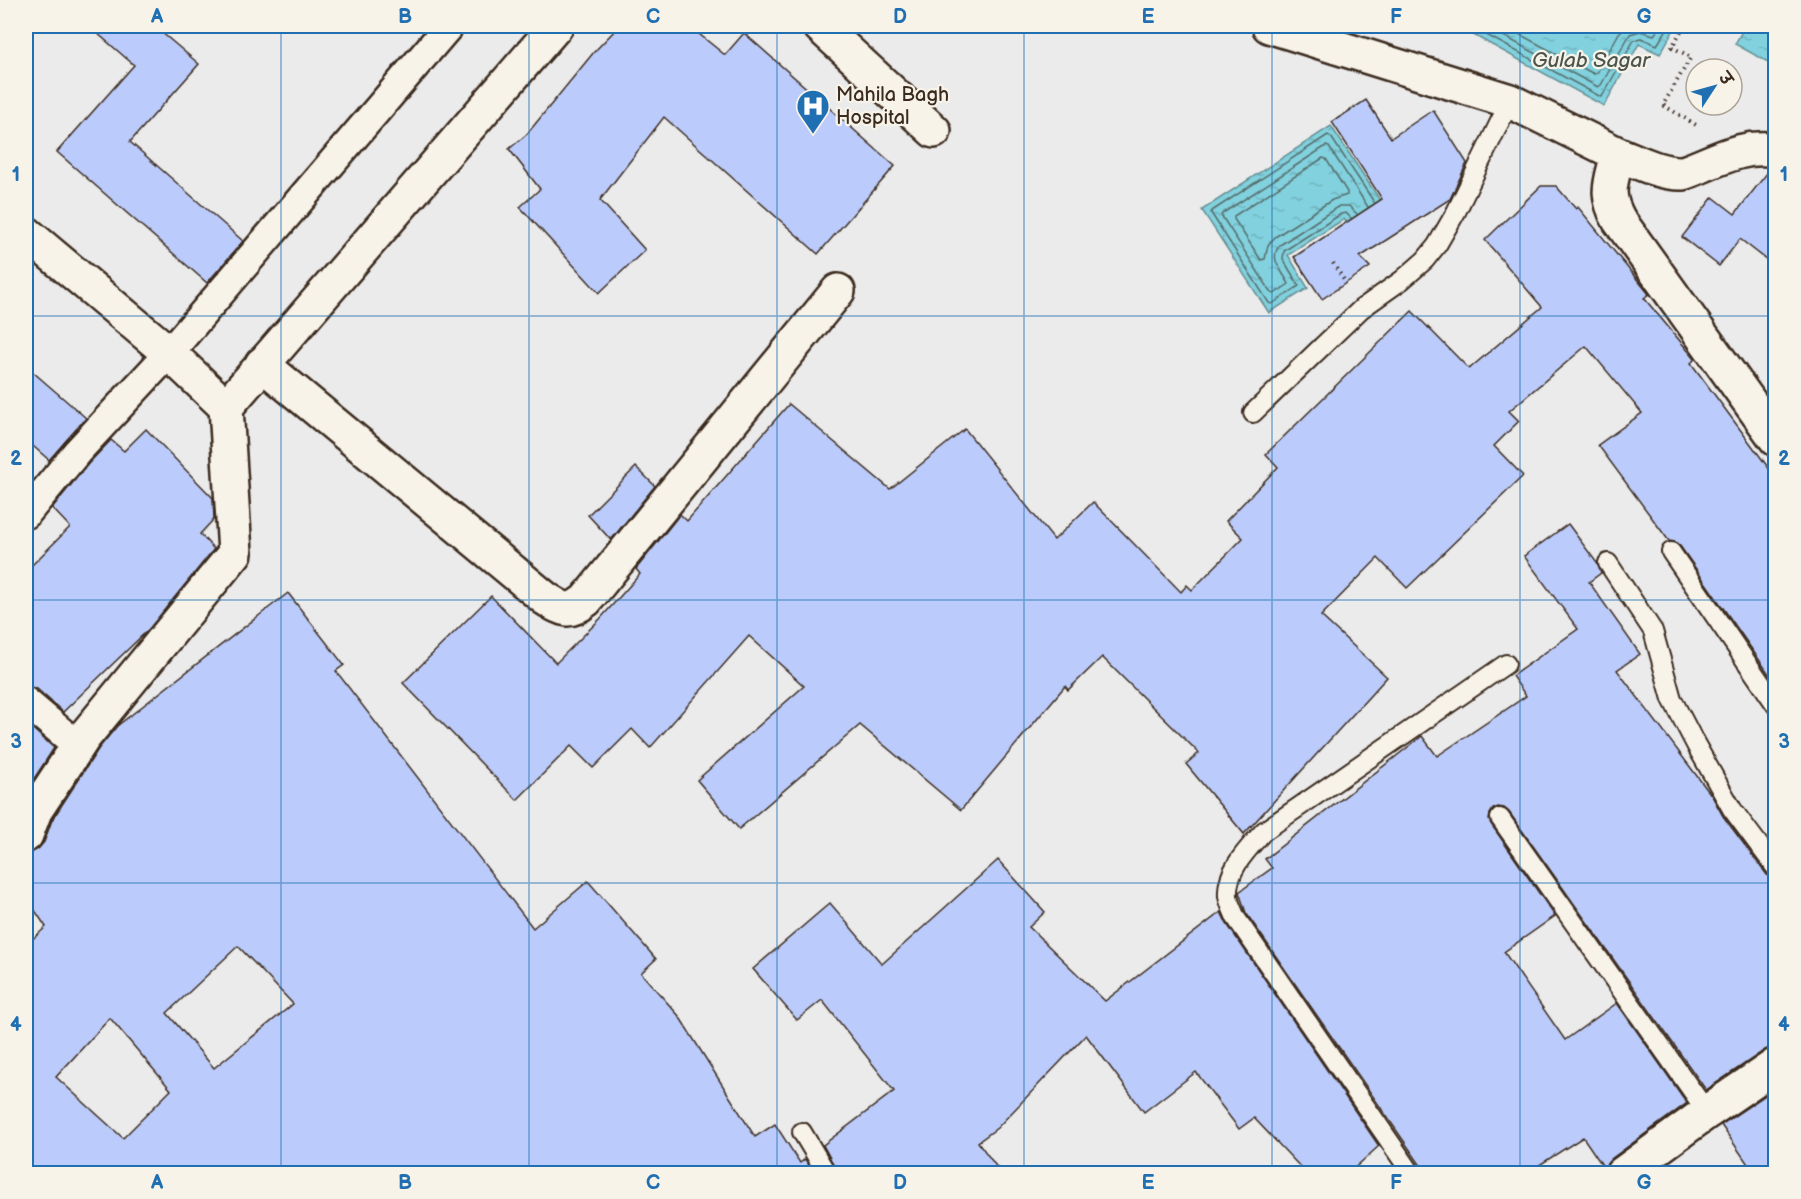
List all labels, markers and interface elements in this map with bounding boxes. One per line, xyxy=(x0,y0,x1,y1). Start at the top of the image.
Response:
text: A xyxy=(150,5,164,29)
text: B xyxy=(398,5,412,29)
text: C xyxy=(646,5,660,29)
text: D xyxy=(893,5,907,29)
text: E xyxy=(1142,5,1155,29)
text: F xyxy=(1390,5,1402,29)
text: G xyxy=(1637,5,1652,29)
water label: Gulab Sagar xyxy=(1532,48,1651,73)
north arrow xyxy=(1684,57,1744,117)
text: उ xyxy=(1713,68,1737,90)
place label: Mahila Bagh Hospital xyxy=(836,83,949,130)
hospital icon: Mahila Bagh Hospital xyxy=(795,88,831,135)
text: 1 xyxy=(12,163,20,187)
text: 1 xyxy=(1780,163,1788,187)
text: 2 xyxy=(10,447,22,471)
text: 2 xyxy=(1778,447,1790,471)
text: 3 xyxy=(10,730,22,754)
text: 3 xyxy=(1778,730,1790,754)
text: 4 xyxy=(10,1013,22,1037)
text: 4 xyxy=(1778,1013,1790,1037)
text: A xyxy=(150,1171,164,1195)
text: B xyxy=(398,1171,412,1195)
text: C xyxy=(646,1171,660,1195)
text: D xyxy=(893,1171,907,1195)
text: E xyxy=(1142,1171,1155,1195)
text: F xyxy=(1390,1171,1402,1195)
text: G xyxy=(1637,1171,1652,1195)

